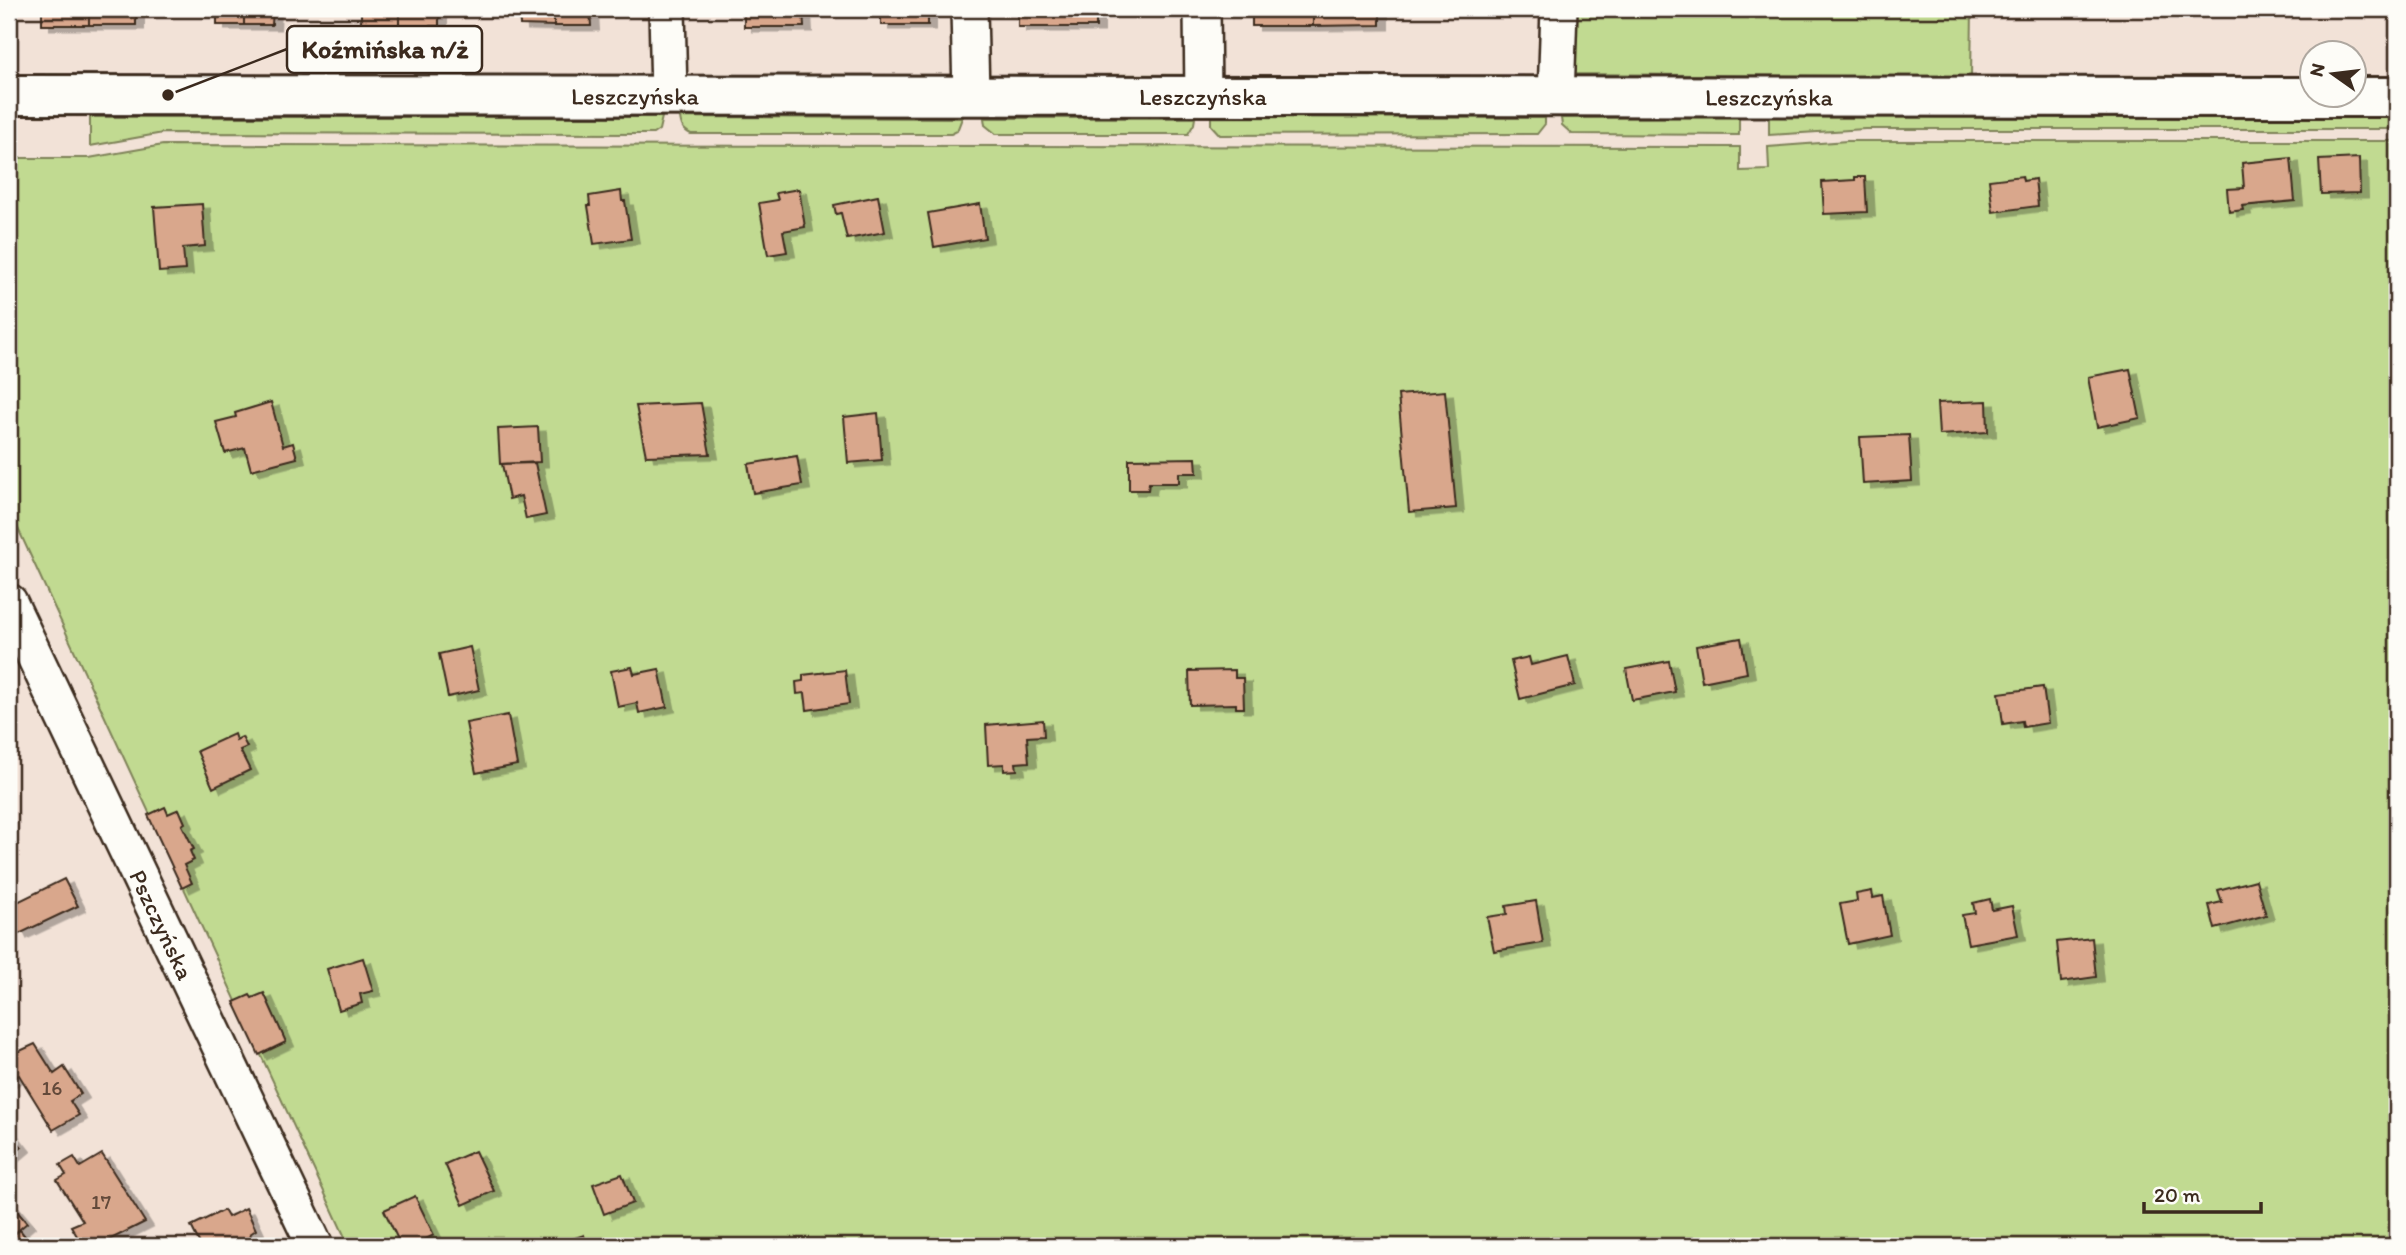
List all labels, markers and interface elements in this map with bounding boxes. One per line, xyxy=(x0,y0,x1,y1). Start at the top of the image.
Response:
callout: Koźmińska n/ż xyxy=(287,26,482,73)
text: Koźmińska n/ż xyxy=(302,33,469,65)
north arrow xyxy=(2298,38,2368,108)
text: N xyxy=(2304,61,2330,79)
street label: Leszczyńska xyxy=(571,81,700,110)
street label: Leszczyńska xyxy=(1139,81,1268,111)
street label: Leszczyńska xyxy=(1705,82,1834,111)
street label: Pszczyńska xyxy=(124,865,201,985)
house number: 16 xyxy=(42,1075,62,1100)
scale bar xyxy=(2144,1171,2261,1215)
text: 20 m xyxy=(2154,1182,2201,1207)
house number: 17 xyxy=(91,1189,111,1214)

